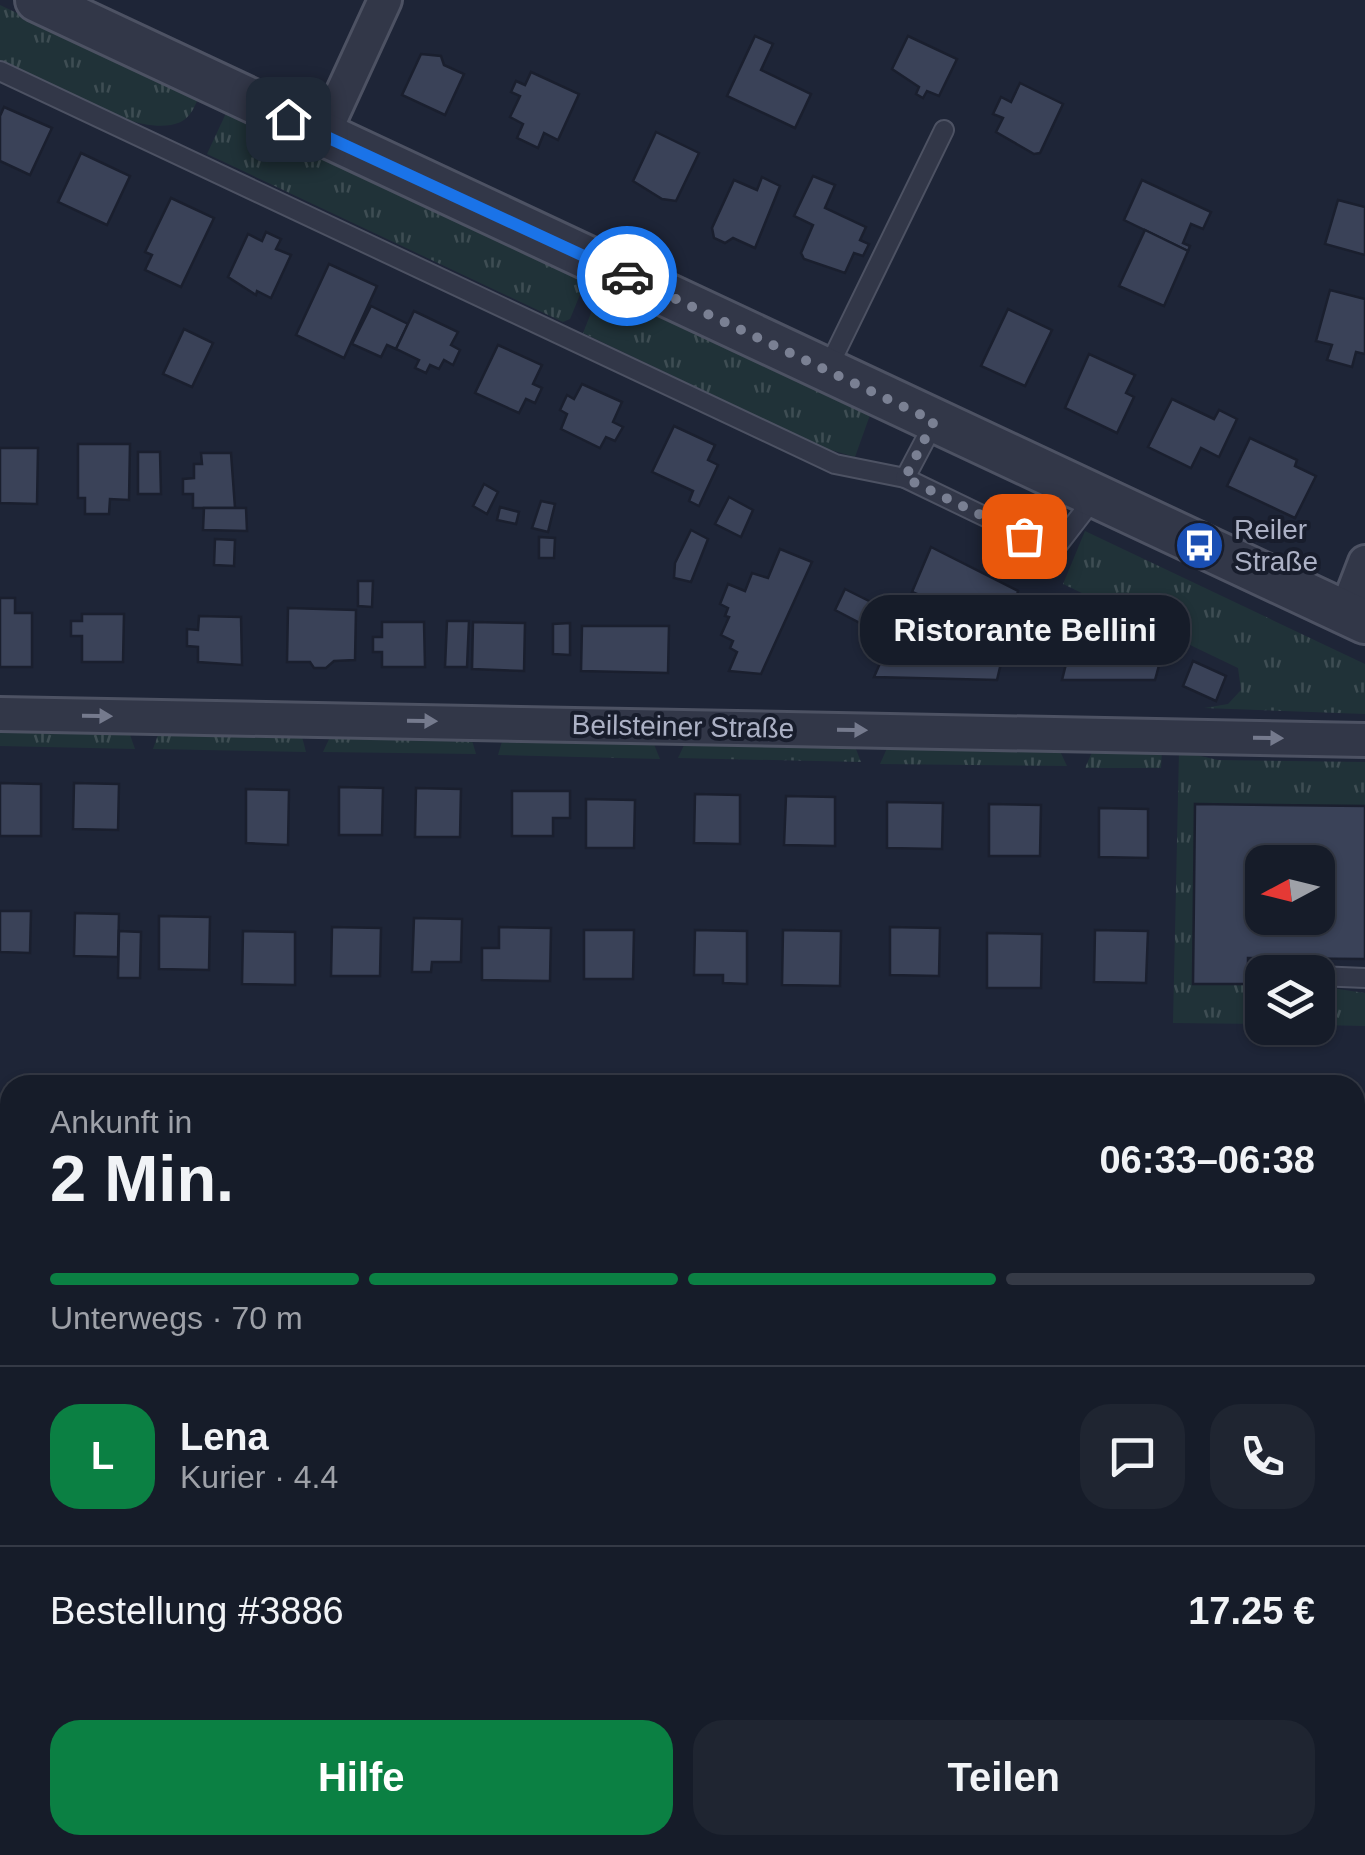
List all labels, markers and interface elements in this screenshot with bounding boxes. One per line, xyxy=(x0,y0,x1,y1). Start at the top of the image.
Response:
pin xyxy=(246,77,331,162)
icon: home xyxy=(261,92,316,147)
courier xyxy=(577,226,677,326)
icon: car xyxy=(600,249,655,304)
pin xyxy=(982,494,1067,579)
icon: bag xyxy=(997,509,1052,564)
place label: Reiler Straße xyxy=(1234,514,1318,577)
bus stop icon: Reiler Straße xyxy=(1173,519,1225,571)
callout: Ristorante Bellini xyxy=(859,596,1189,666)
text: Ristorante Bellini xyxy=(893,612,1157,648)
one-way arrow xyxy=(82,708,114,724)
street label: Beilsteiner Straße xyxy=(571,709,795,744)
one-way arrow xyxy=(407,713,439,729)
one-way arrow xyxy=(837,722,869,738)
one-way arrow xyxy=(1252,731,1284,747)
north arrow xyxy=(1245,845,1335,935)
map controls xyxy=(1245,845,1335,1045)
button: layers xyxy=(1245,955,1335,1045)
text: Ankunft in xyxy=(50,1104,192,1140)
text: 06:33–06:38 xyxy=(1099,1139,1315,1181)
text: 2 Min. xyxy=(50,1142,234,1215)
text: Unterwegs · 70 m xyxy=(50,1300,303,1336)
button: chat xyxy=(1080,1404,1185,1509)
button: phone xyxy=(1210,1404,1315,1509)
text: Lena xyxy=(180,1416,269,1458)
text: L xyxy=(91,1435,114,1477)
text: Kurier · 4.4 xyxy=(180,1459,338,1495)
text: Bestellung #3886 xyxy=(50,1590,344,1632)
text: 17.25 € xyxy=(1188,1590,1315,1632)
button: Hilfe xyxy=(50,1720,673,1835)
button: Teilen xyxy=(693,1720,1315,1835)

